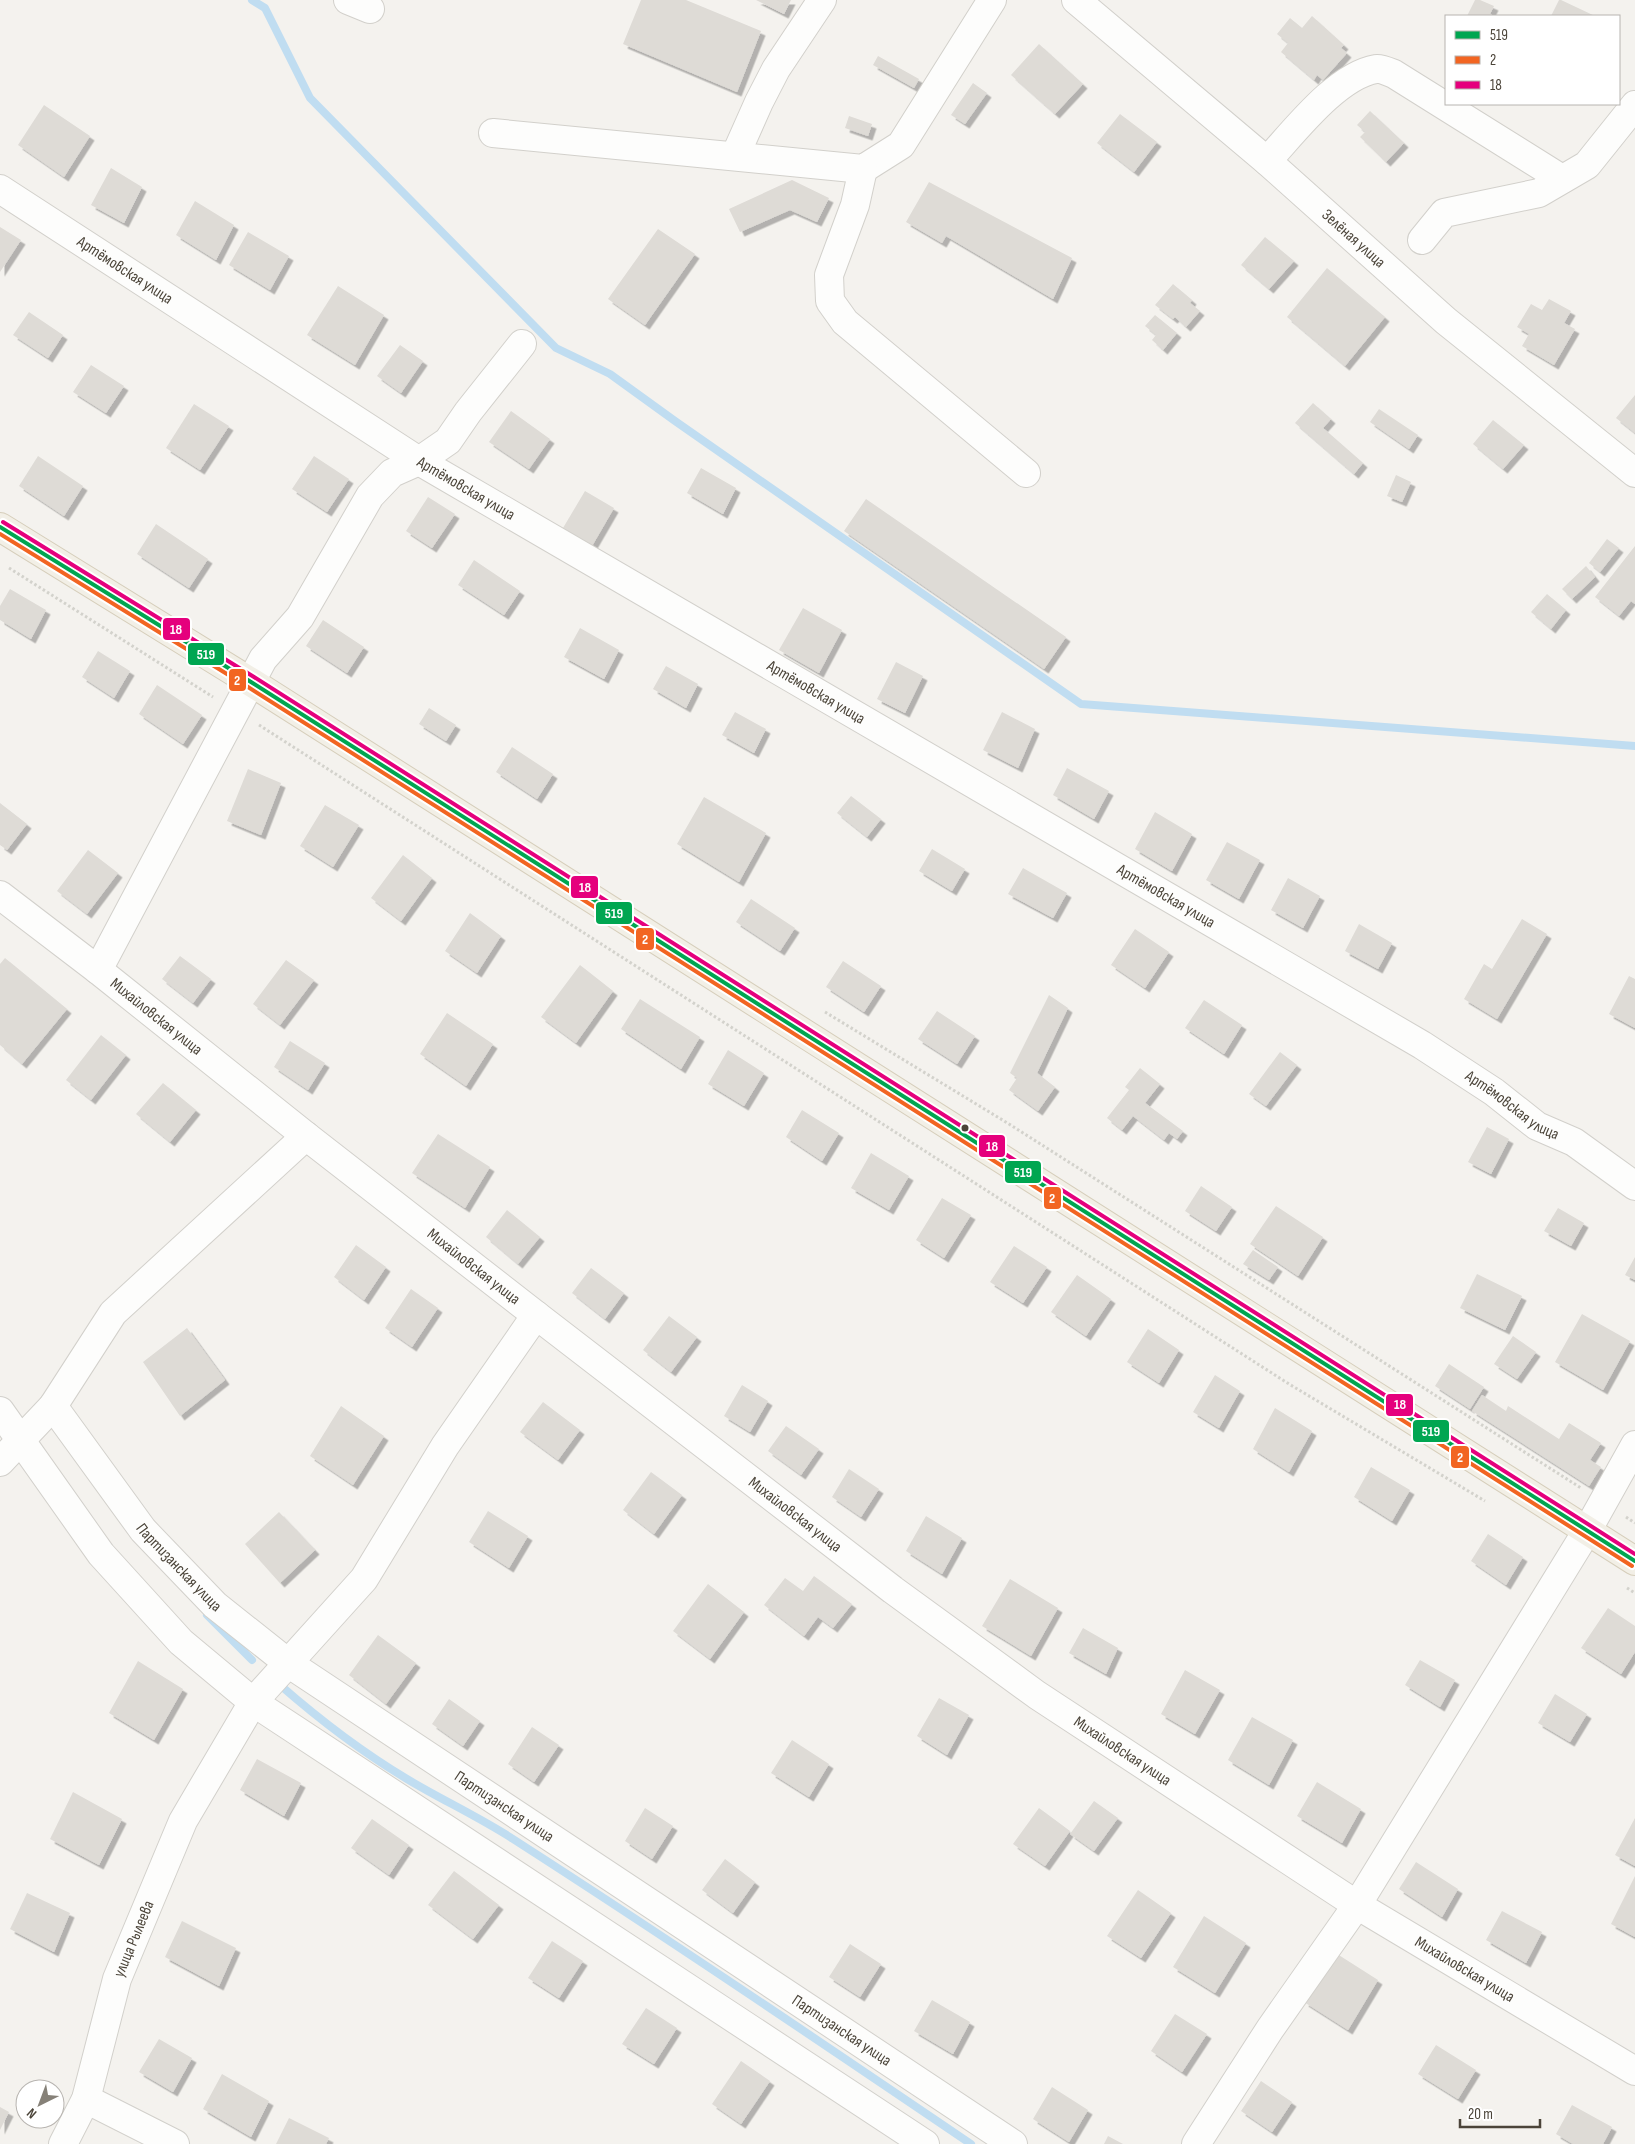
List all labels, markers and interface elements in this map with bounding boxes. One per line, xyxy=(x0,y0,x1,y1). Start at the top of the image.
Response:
legend xyxy=(1445,15,1620,105)
text: 519 xyxy=(1490,26,1508,45)
text: 2 xyxy=(1490,51,1496,70)
text: 18 xyxy=(1490,76,1502,95)
street label: Зелёная улица xyxy=(1318,205,1389,272)
street label: Артёмовская улица xyxy=(73,232,176,308)
street label: Артёмовская улица xyxy=(413,452,518,524)
line badge: 18 xyxy=(162,617,191,641)
text: 18 xyxy=(170,621,182,638)
line badge: 519 xyxy=(187,642,225,666)
text: 519 xyxy=(197,646,215,663)
street label: Артёмовская улица xyxy=(763,656,868,728)
line badge: 2 xyxy=(228,668,247,692)
text: 2 xyxy=(234,672,240,689)
street label: Артёмовская улица xyxy=(1113,860,1218,932)
line badge: 18 xyxy=(570,875,599,899)
text: 18 xyxy=(579,879,591,896)
line badge: 519 xyxy=(595,901,633,925)
text: 519 xyxy=(605,905,623,922)
line badge: 2 xyxy=(635,927,655,951)
text: 2 xyxy=(642,931,648,948)
street label: Михайловская улица xyxy=(106,974,206,1059)
street label: Артёмовская улица xyxy=(1461,1066,1562,1144)
unlabelled marker xyxy=(960,1123,970,1133)
line badge: 18 xyxy=(978,1134,1006,1158)
text: 18 xyxy=(986,1138,998,1155)
line badge: 519 xyxy=(1004,1160,1042,1184)
text: 519 xyxy=(1014,1164,1032,1181)
line badge: 2 xyxy=(1043,1186,1062,1210)
text: 2 xyxy=(1049,1190,1055,1207)
street label: Михайловская улица xyxy=(423,1224,524,1309)
line badge: 18 xyxy=(1385,1393,1414,1417)
text: 18 xyxy=(1394,1396,1406,1413)
line badge: 519 xyxy=(1412,1419,1450,1443)
text: 519 xyxy=(1422,1423,1440,1440)
line badge: 2 xyxy=(1450,1445,1470,1469)
text: 2 xyxy=(1457,1449,1463,1466)
street label: Михайловская улица xyxy=(745,1473,845,1556)
street label: Партизанская улица xyxy=(132,1520,225,1616)
street label: Михайловская улица xyxy=(1070,1712,1175,1790)
street label: Партизанская улица xyxy=(451,1767,558,1846)
street label: улица Рылеева xyxy=(109,1898,158,1980)
street label: Михайловская улица xyxy=(1411,1932,1518,2006)
street label: Партизанская улица xyxy=(789,1991,895,2070)
north arrow xyxy=(15,2079,65,2129)
scale bar xyxy=(1460,2096,1540,2128)
text: N xyxy=(23,2104,40,2122)
text: 20 m xyxy=(1468,2105,1493,2124)

